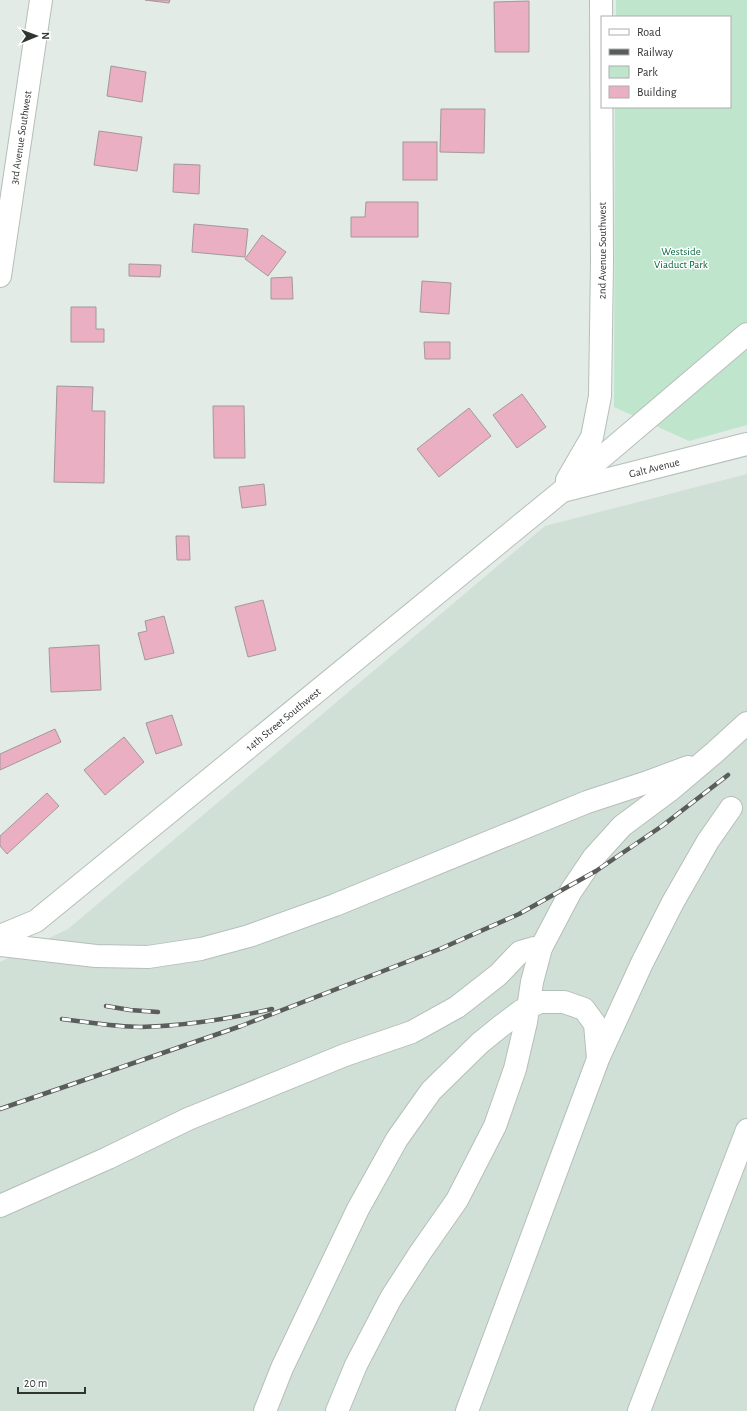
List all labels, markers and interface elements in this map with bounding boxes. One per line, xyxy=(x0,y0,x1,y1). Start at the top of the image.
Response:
north arrow xyxy=(16,16,56,56)
legend xyxy=(601,16,731,108)
text: Road xyxy=(637,26,661,38)
text: N xyxy=(40,32,51,40)
text: Railway xyxy=(637,46,673,59)
text: Park xyxy=(637,66,658,78)
text: Building xyxy=(637,86,677,98)
street label: 3rd Avenue Southwest xyxy=(9,90,34,185)
street label: 2nd Avenue Southwest xyxy=(596,201,608,299)
park label: Westside Viaduct Park xyxy=(654,246,708,270)
street label: Galt Avenue xyxy=(628,456,681,480)
street label: 14th Street Southwest xyxy=(244,686,323,753)
scale bar xyxy=(18,1369,85,1395)
text: 20 m xyxy=(24,1377,47,1389)

